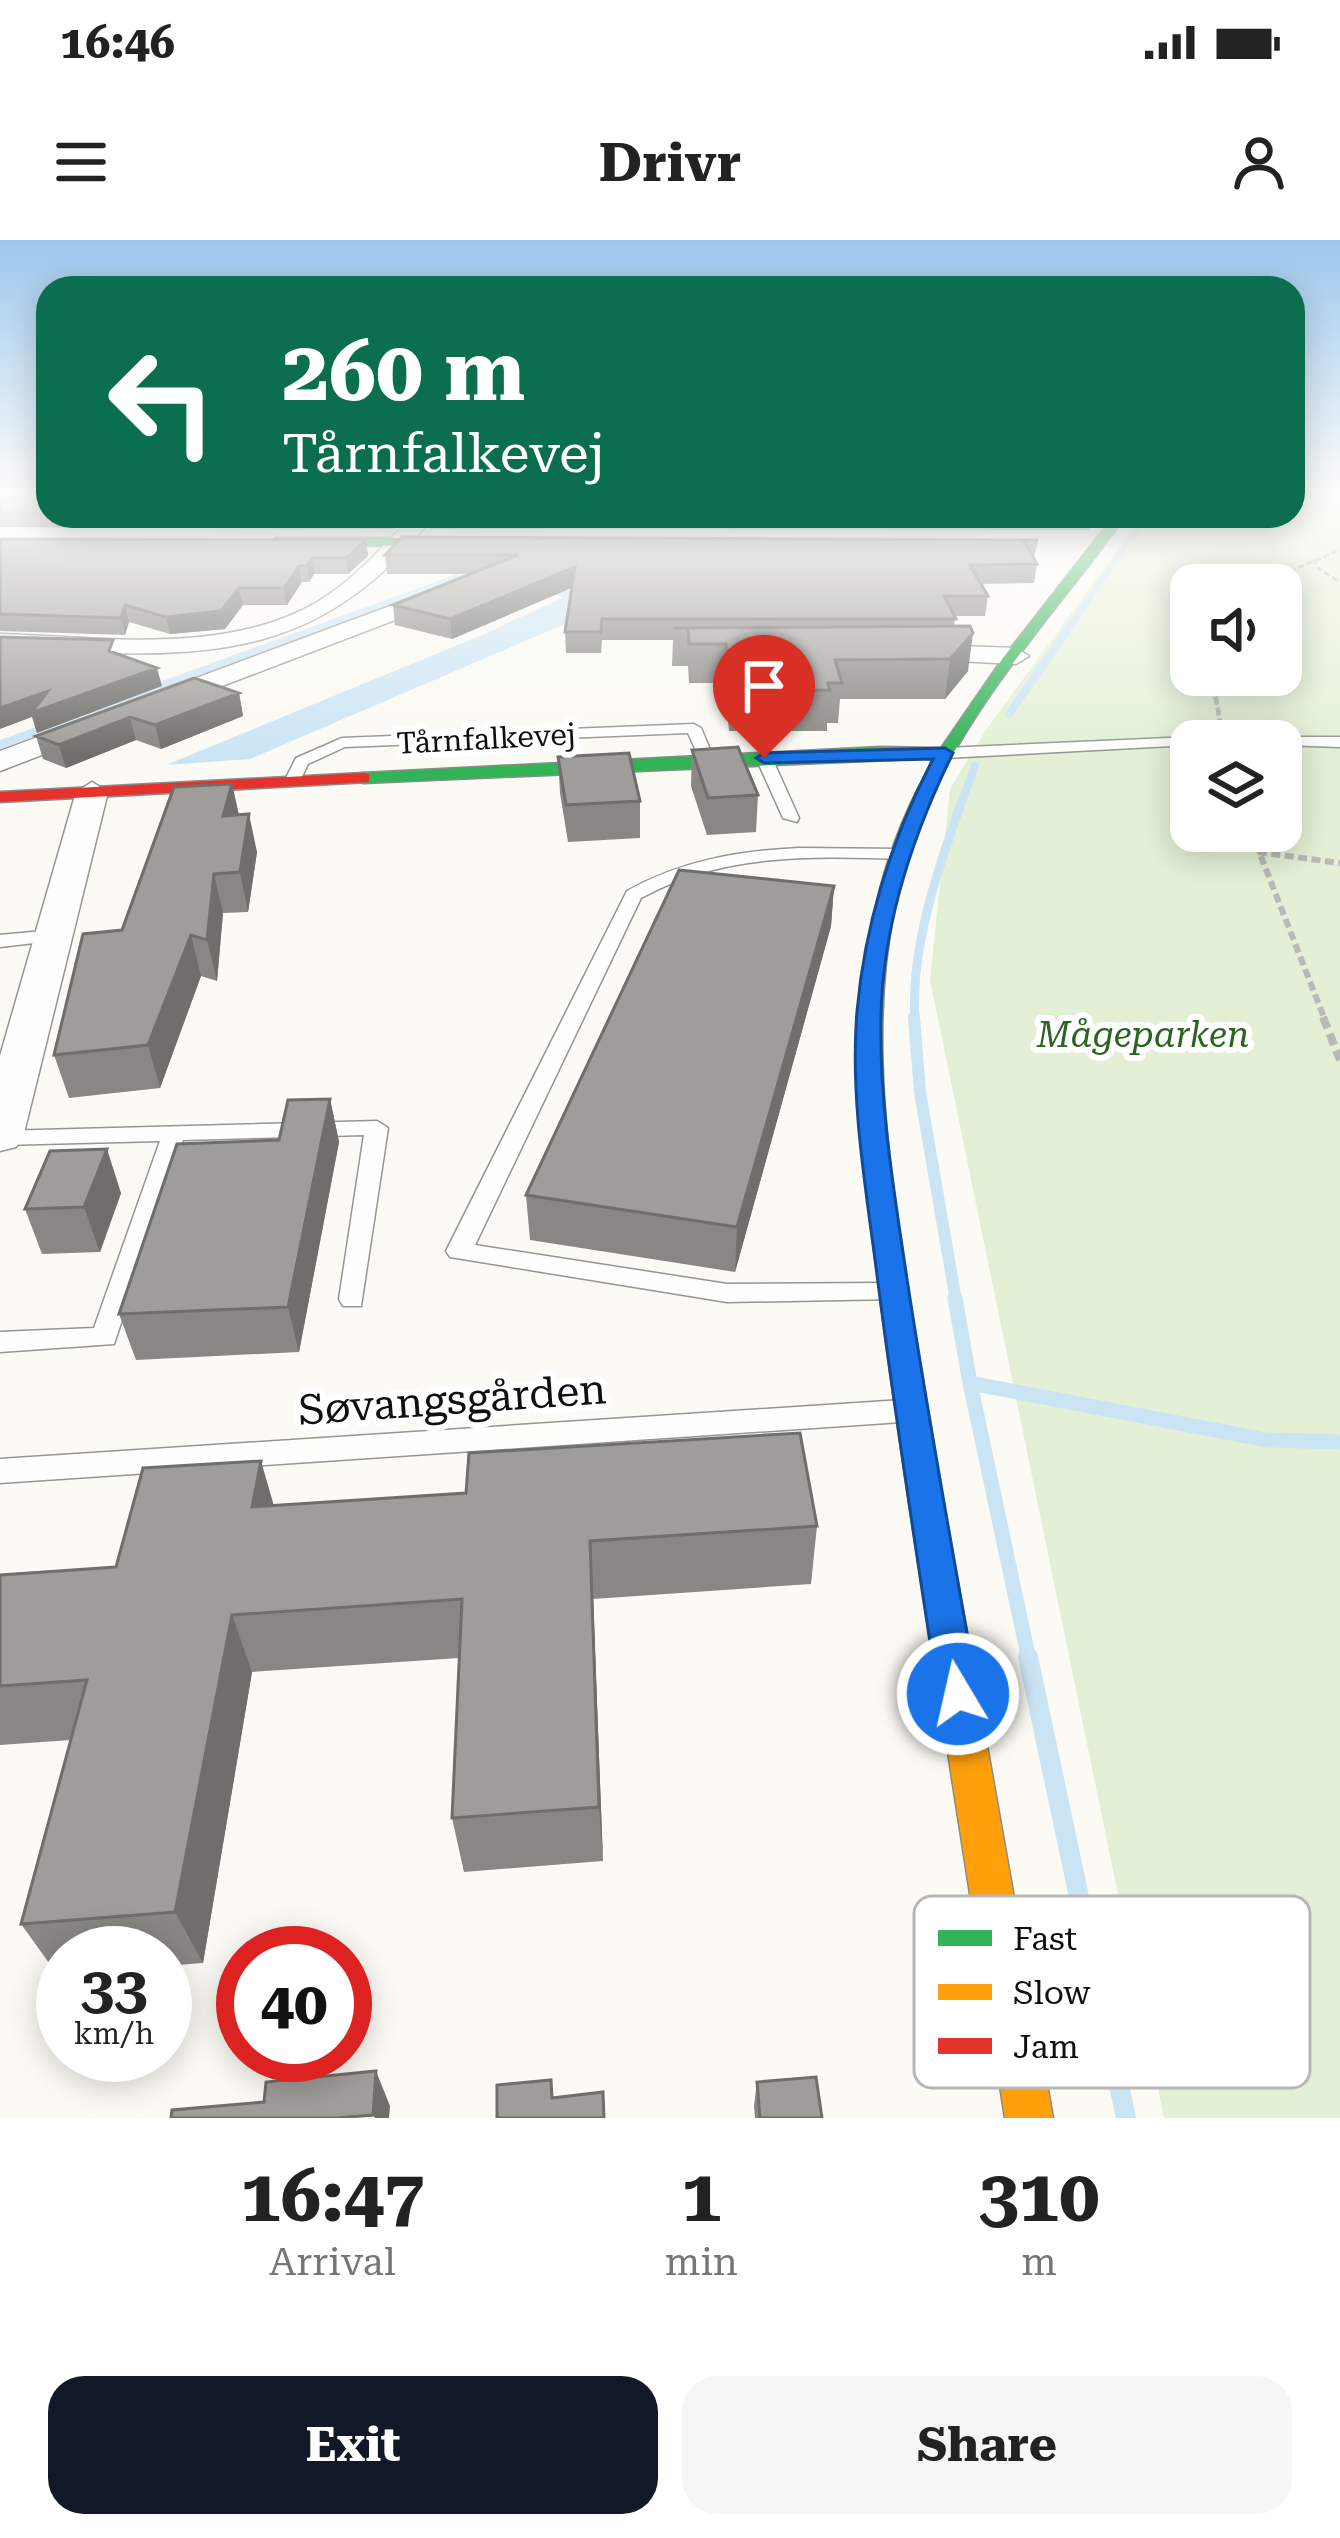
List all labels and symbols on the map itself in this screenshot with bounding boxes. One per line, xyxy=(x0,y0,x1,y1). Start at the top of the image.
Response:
pin xyxy=(713,635,815,758)
street label: Tårnfalkevej xyxy=(396,716,576,761)
park label: Mågeparken xyxy=(1036,1014,1249,1056)
street label: Søvangsgården xyxy=(296,1364,608,1435)
position arrow xyxy=(895,1631,1021,1757)
legend xyxy=(914,1896,1310,2088)
text: Fast xyxy=(1013,1919,1077,1958)
speed limit sign: 40 xyxy=(216,1926,372,2082)
text: Slow xyxy=(1013,1973,1091,2012)
text: Jam xyxy=(1013,2027,1079,2066)

